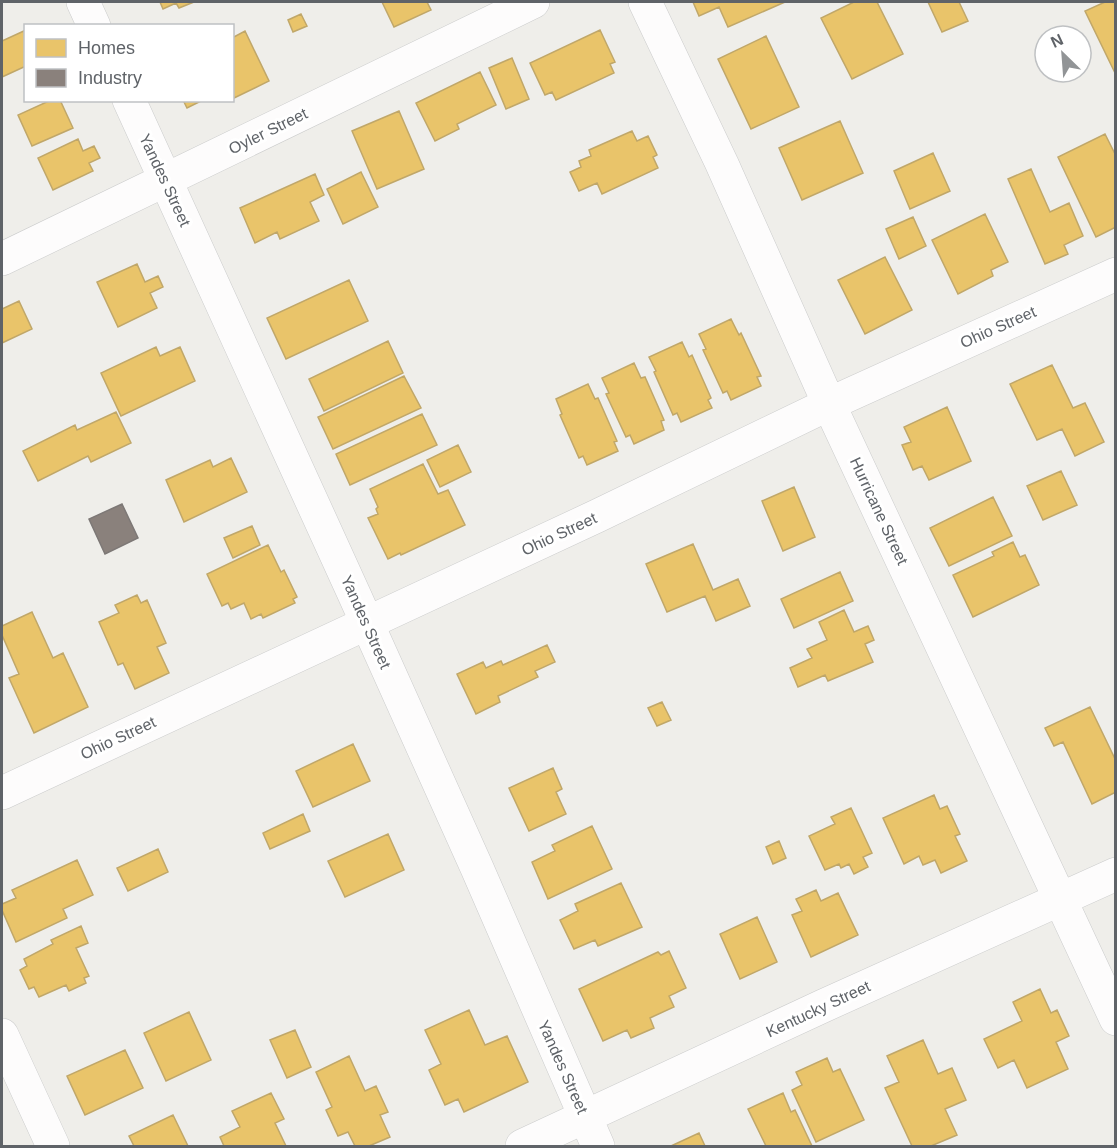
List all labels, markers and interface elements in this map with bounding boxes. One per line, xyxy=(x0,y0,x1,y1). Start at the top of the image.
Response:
legend xyxy=(24,24,234,102)
north arrow xyxy=(1033,24,1093,84)
text: N xyxy=(1048,31,1066,51)
text: Homes xyxy=(78,38,135,58)
text: Industry xyxy=(78,68,142,88)
street label: Oyler Street xyxy=(226,104,311,157)
street label: Yandes Street xyxy=(136,131,194,230)
street label: Ohio Street xyxy=(958,303,1039,351)
street label: Hurricane Street xyxy=(847,455,912,568)
street label: Ohio Street xyxy=(519,509,600,559)
street label: Yandes Street xyxy=(338,573,394,672)
street label: Ohio Street xyxy=(78,713,159,763)
street label: Kentucky Street xyxy=(763,977,873,1041)
street label: Yandes Street xyxy=(535,1018,591,1117)

